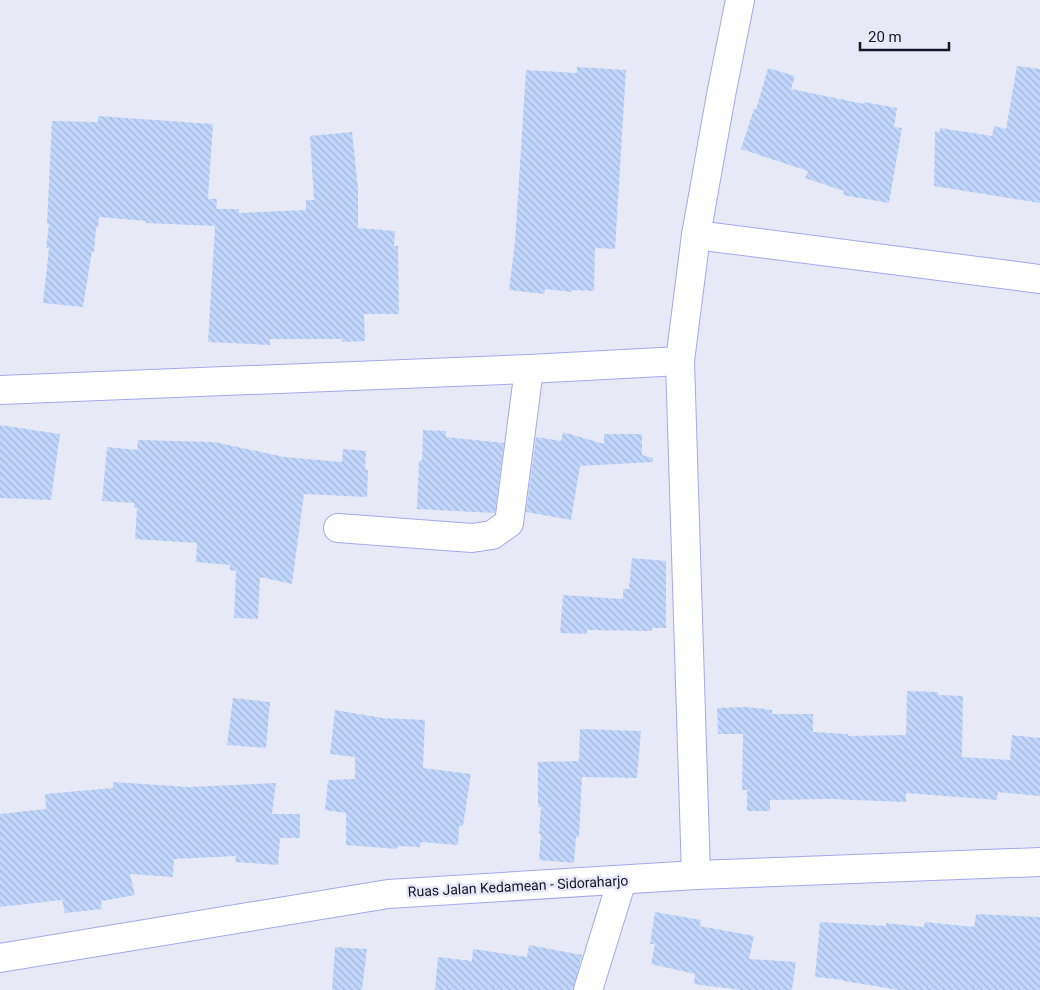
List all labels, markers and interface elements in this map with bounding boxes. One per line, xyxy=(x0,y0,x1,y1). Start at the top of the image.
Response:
scale bar xyxy=(860,20,949,52)
text: 20 m xyxy=(868,28,902,46)
street label: Ruas Jalan Kedamean - Sidoraharjo xyxy=(407,872,629,900)

